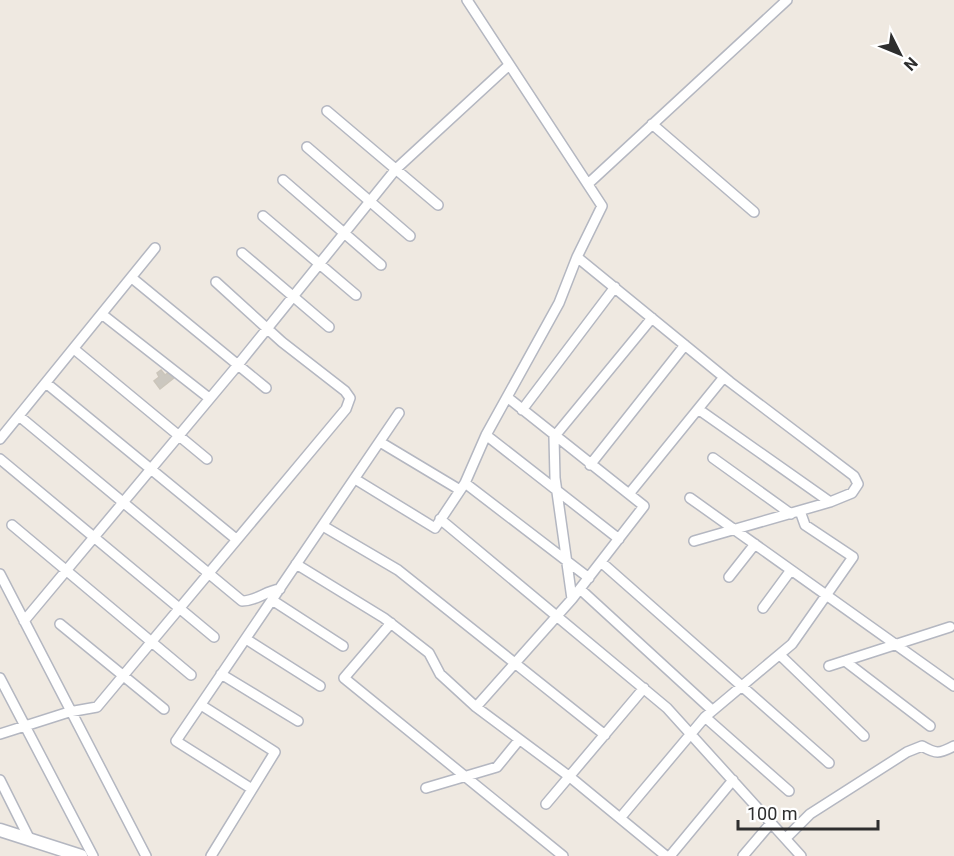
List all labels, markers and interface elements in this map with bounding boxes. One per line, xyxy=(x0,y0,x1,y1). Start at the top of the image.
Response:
north arrow xyxy=(870,24,930,84)
text: N xyxy=(900,53,921,74)
scale bar xyxy=(738,793,878,831)
text: 100 m xyxy=(747,803,798,824)

